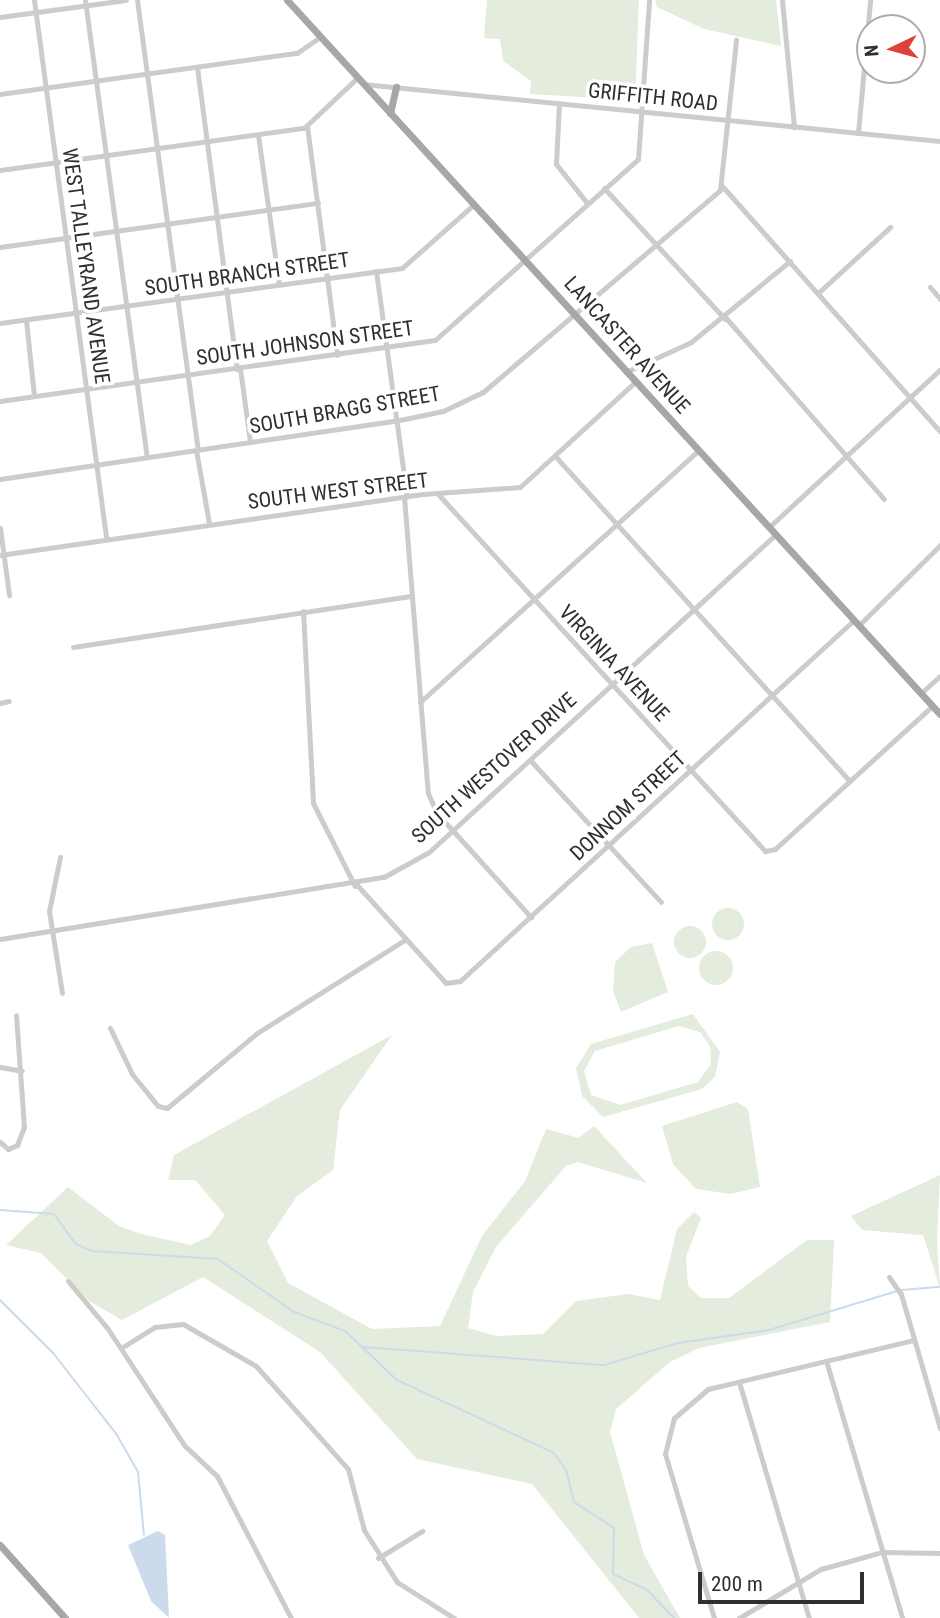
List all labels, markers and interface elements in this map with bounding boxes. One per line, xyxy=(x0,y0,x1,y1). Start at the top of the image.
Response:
north arrow xyxy=(856,14,926,84)
text: N xyxy=(860,44,884,58)
street label: GRIFFITH ROAD xyxy=(587,78,719,116)
street label: WEST TALLEYRAND AVENUE xyxy=(57,146,115,386)
street label: SOUTH BRANCH STREET xyxy=(143,247,351,301)
street label: LANCASTER AVENUE xyxy=(559,271,695,419)
street label: SOUTH JOHNSON STREET xyxy=(195,315,415,371)
street label: SOUTH BRAGG STREET xyxy=(248,381,442,439)
street label: SOUTH WEST STREET xyxy=(246,467,430,515)
street label: VIRGINIA AVENUE xyxy=(554,600,674,726)
street label: SOUTH WESTOVER DRIVE xyxy=(406,687,582,849)
street label: DONNOM STREET xyxy=(565,746,691,866)
scale bar xyxy=(702,1558,868,1602)
text: 200 m xyxy=(711,1572,763,1596)

